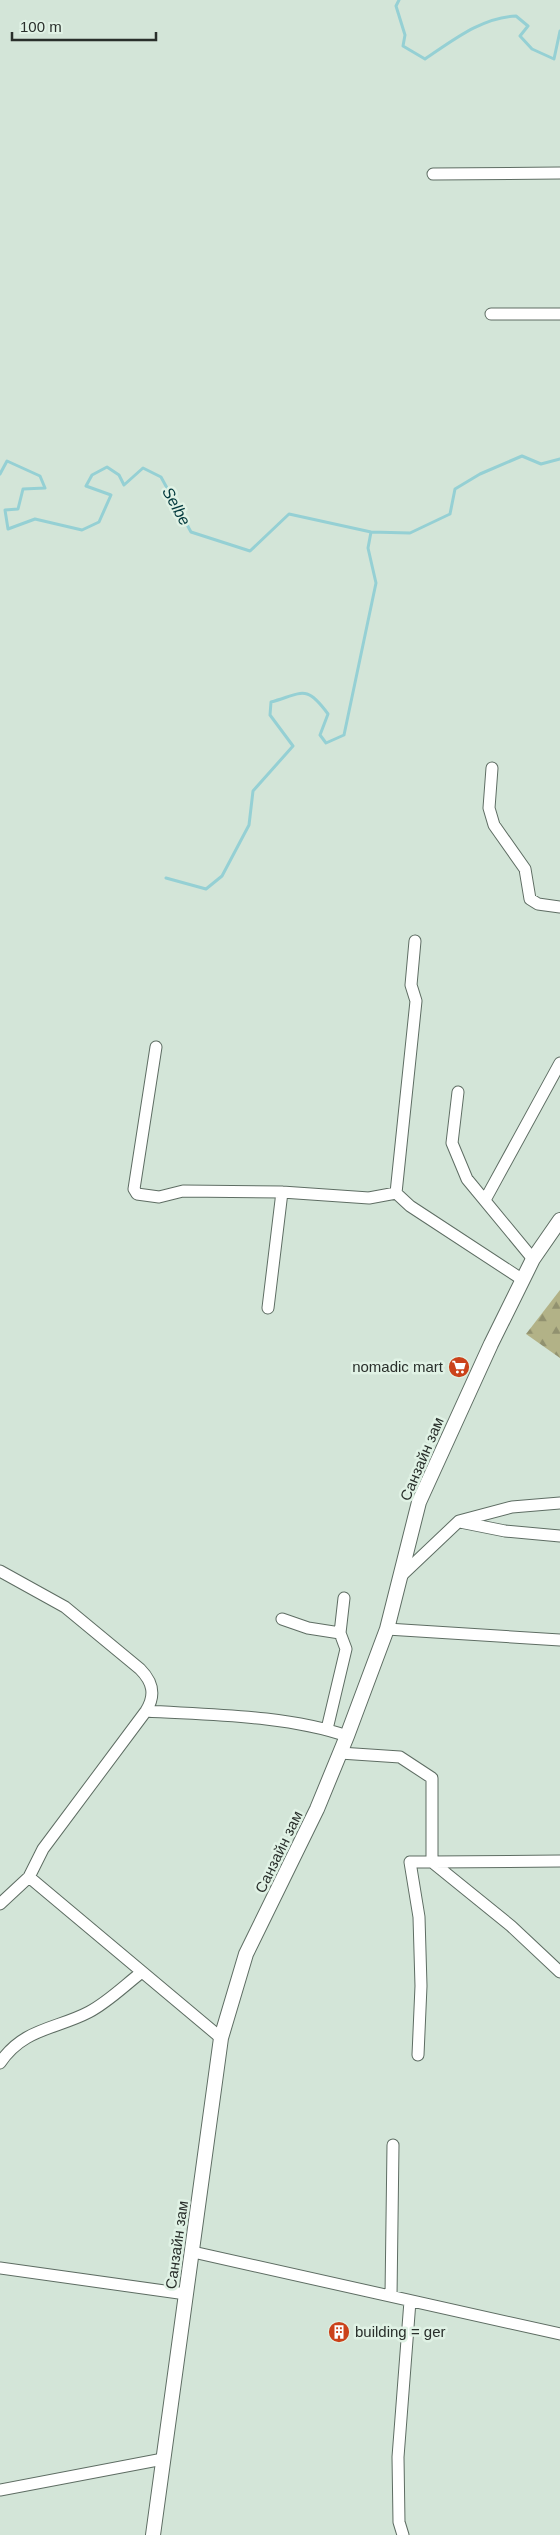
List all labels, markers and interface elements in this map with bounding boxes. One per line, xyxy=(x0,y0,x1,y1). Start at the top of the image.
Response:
scale bar xyxy=(12,10,156,42)
text: 100 m xyxy=(20,18,62,35)
water label: Selbe xyxy=(159,484,194,528)
supermarket icon: nomadic mart xyxy=(447,1355,471,1379)
place label: nomadic mart xyxy=(352,1358,444,1375)
street label: Санзайн зам xyxy=(396,1414,447,1503)
street label: Санзайн зам xyxy=(251,1808,306,1896)
street label: Санзайн зам xyxy=(162,2200,191,2290)
building icon: building = ger xyxy=(327,2320,351,2344)
place label: building = ger xyxy=(355,2323,445,2340)

